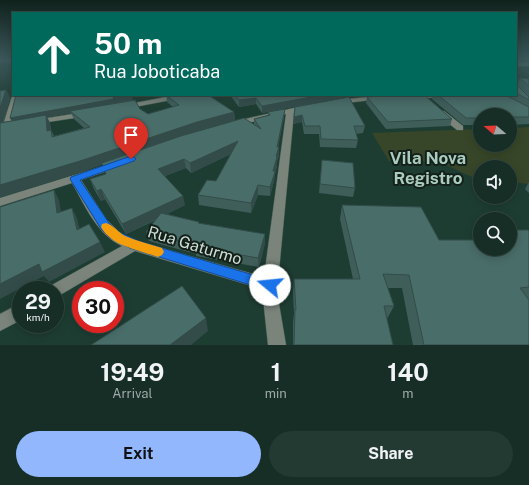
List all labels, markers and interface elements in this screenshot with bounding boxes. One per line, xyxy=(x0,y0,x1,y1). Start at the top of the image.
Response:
text: 50 m xyxy=(94,27,162,60)
icon: ahead xyxy=(28,28,80,80)
text: Rua Joboticaba xyxy=(94,61,220,82)
north arrow xyxy=(473,108,517,152)
map controls xyxy=(473,108,517,256)
pin xyxy=(114,118,148,159)
icon: arrive xyxy=(120,124,142,146)
district label: Vila Nova Registro xyxy=(390,148,466,188)
button: sound xyxy=(473,160,517,204)
button: search xyxy=(473,212,517,256)
street label: Rua Gaturmo xyxy=(145,222,244,269)
position arrow xyxy=(249,264,291,306)
speed limit sign: 30 xyxy=(72,281,124,333)
text: 29 xyxy=(25,290,51,314)
text: km/h xyxy=(26,311,50,323)
text: 19:49 xyxy=(100,358,164,386)
text: 1 xyxy=(271,358,281,386)
text: 140 xyxy=(387,358,429,386)
text: Arrival xyxy=(112,386,152,401)
text: min xyxy=(265,386,287,401)
text: m xyxy=(402,386,414,401)
button: Exit xyxy=(16,431,261,477)
button: Share xyxy=(269,431,513,477)

